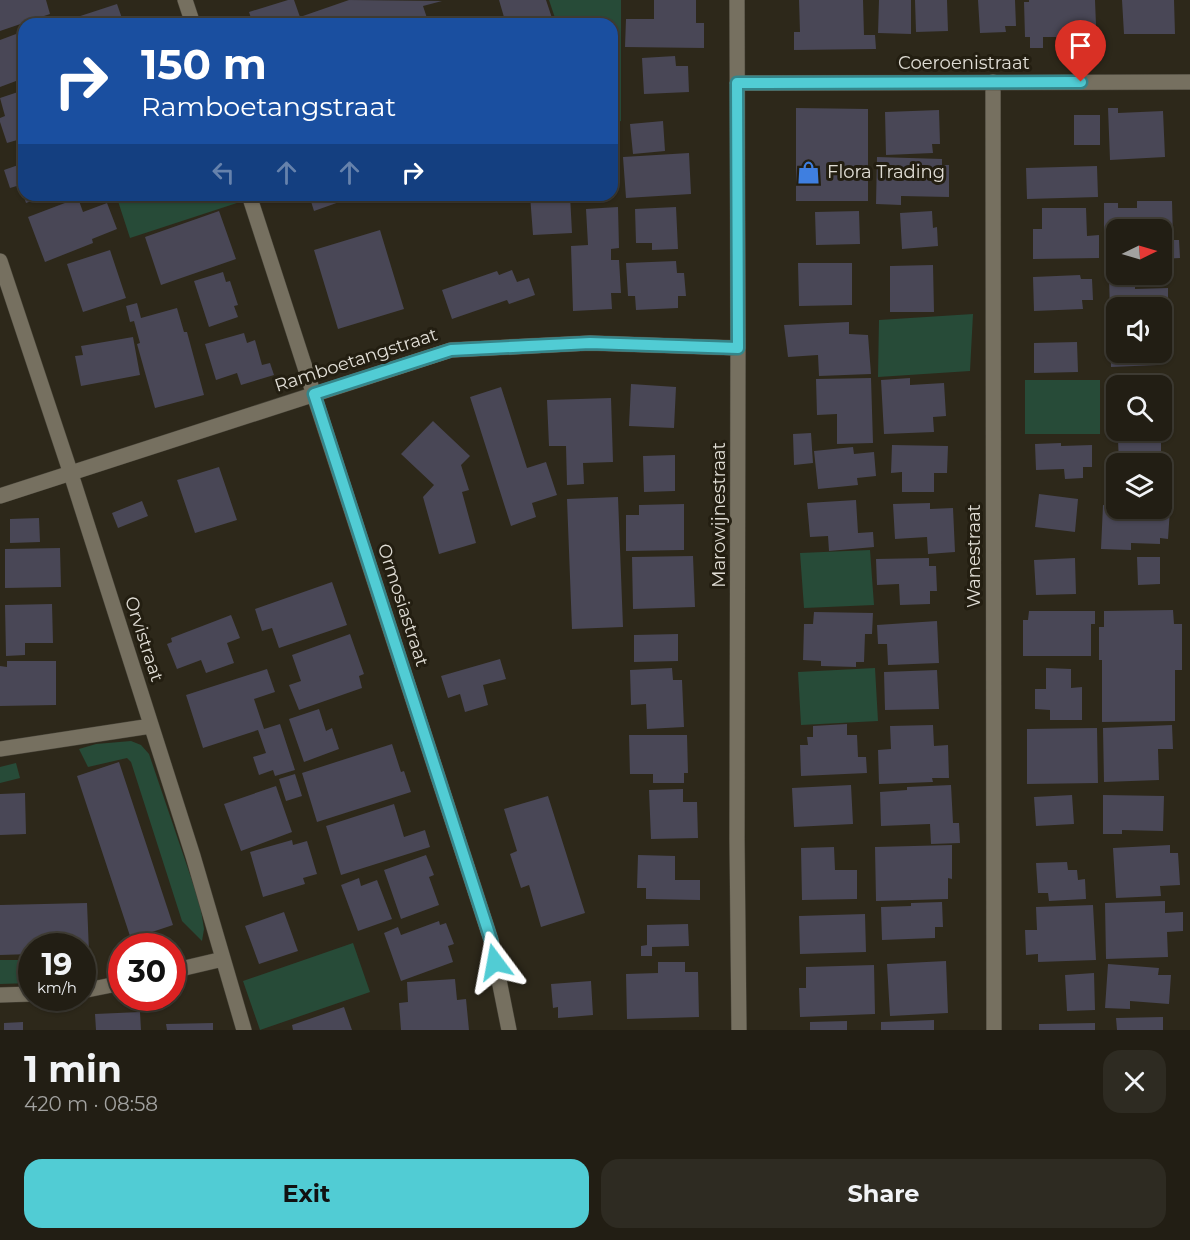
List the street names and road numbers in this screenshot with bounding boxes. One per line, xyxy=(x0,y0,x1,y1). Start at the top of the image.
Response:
street label: Coeroenistraat xyxy=(898,52,1030,74)
street label: Ramboetangstraat xyxy=(272,323,440,397)
street label: Marowijnestraat xyxy=(708,442,730,588)
street label: Wanestraat xyxy=(963,504,985,608)
street label: Ormosiastraat xyxy=(373,541,433,669)
street label: Orvistraat xyxy=(120,594,168,684)

